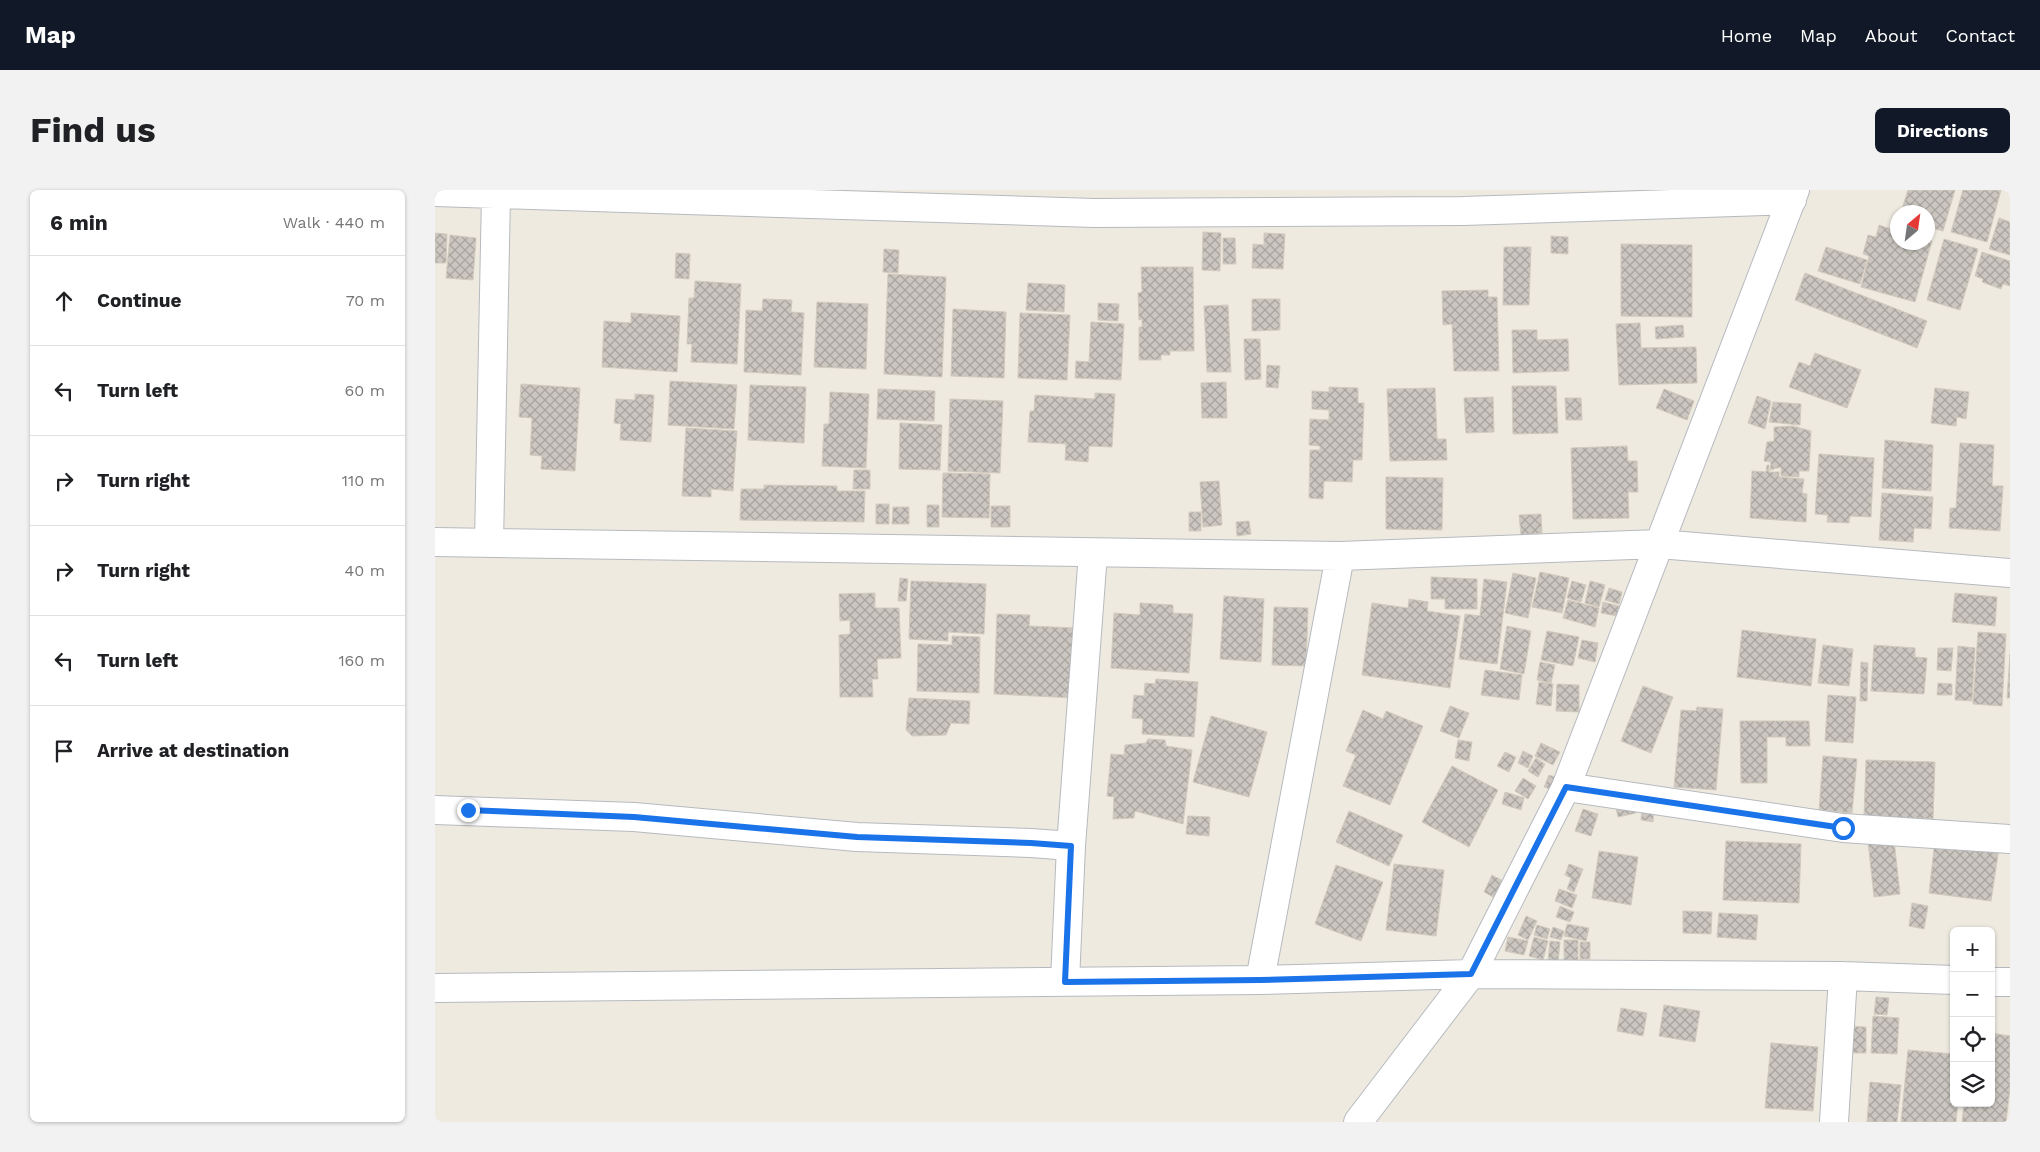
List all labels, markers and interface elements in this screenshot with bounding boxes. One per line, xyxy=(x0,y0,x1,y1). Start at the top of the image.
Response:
text: Map xyxy=(25,21,76,49)
text: Home xyxy=(1721,25,1772,46)
text: Map xyxy=(1800,25,1837,46)
text: About xyxy=(1865,25,1917,46)
text: Contact xyxy=(1945,25,2015,46)
button: Directions xyxy=(1875,108,2010,153)
text: Find us xyxy=(30,109,156,151)
north arrow xyxy=(1890,205,1935,250)
text: 6 min xyxy=(50,210,108,235)
text: Walk · 440 m xyxy=(283,213,385,232)
icon: ahead xyxy=(50,287,78,315)
text: Continue xyxy=(97,289,181,312)
text: 70 m xyxy=(346,291,385,310)
icon: left xyxy=(50,377,78,405)
text: Turn left xyxy=(97,379,178,402)
text: 60 m xyxy=(345,381,385,400)
icon: right xyxy=(50,467,78,495)
text: Turn right xyxy=(97,469,190,492)
text: 110 m xyxy=(342,471,385,490)
icon: right xyxy=(50,557,78,585)
text: Turn right xyxy=(97,559,190,582)
text: 40 m xyxy=(345,561,385,580)
icon: left xyxy=(50,647,78,675)
text: Turn left xyxy=(97,649,178,672)
text: 160 m xyxy=(338,651,385,670)
icon: arrive xyxy=(50,737,78,765)
text: Arrive at destination xyxy=(97,739,289,762)
route end xyxy=(457,799,480,822)
route start xyxy=(1832,817,1855,840)
map controls xyxy=(1950,927,1995,1107)
button: + xyxy=(1950,927,1995,972)
button: − xyxy=(1950,972,1995,1017)
button: locate xyxy=(1950,1017,1995,1062)
button: layers xyxy=(1950,1062,1995,1107)

